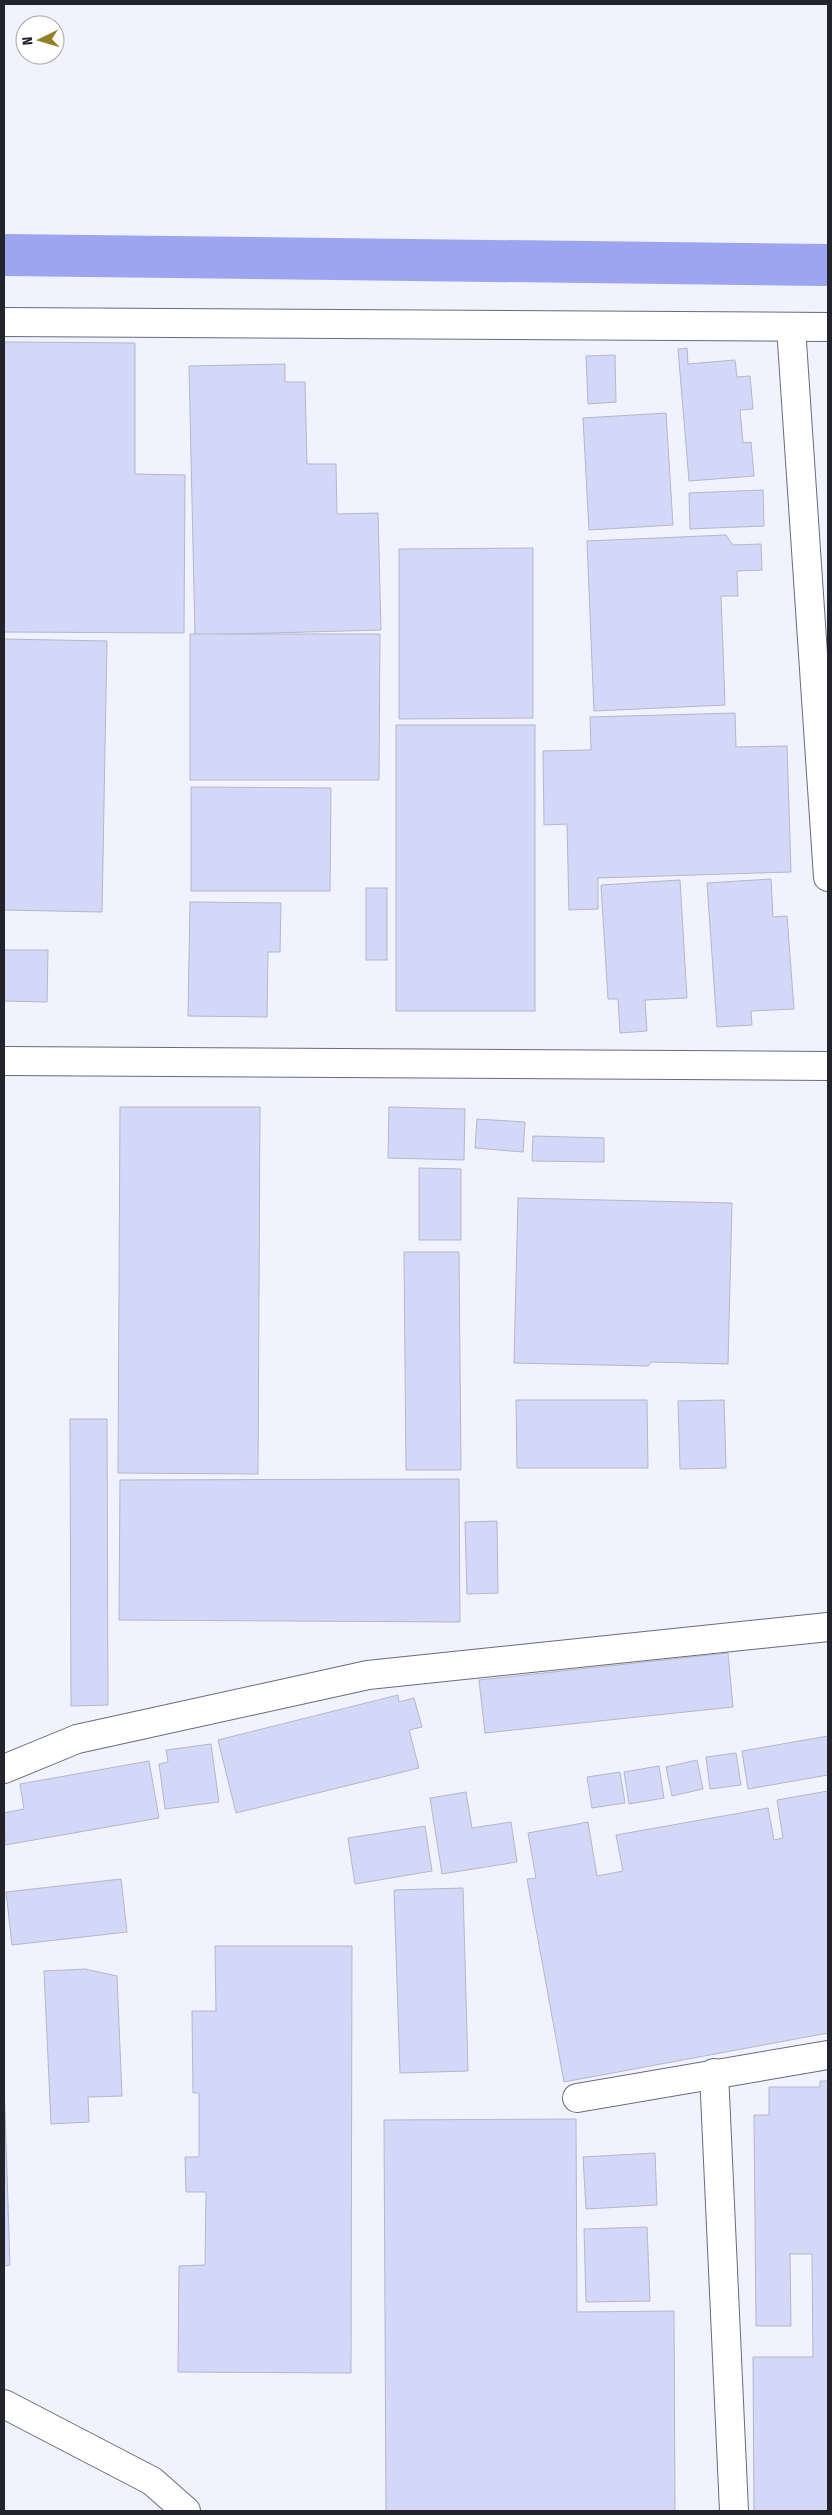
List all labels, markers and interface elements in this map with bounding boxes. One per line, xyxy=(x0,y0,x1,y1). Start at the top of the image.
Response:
north arrow xyxy=(15,15,65,65)
text: N xyxy=(19,36,36,46)

